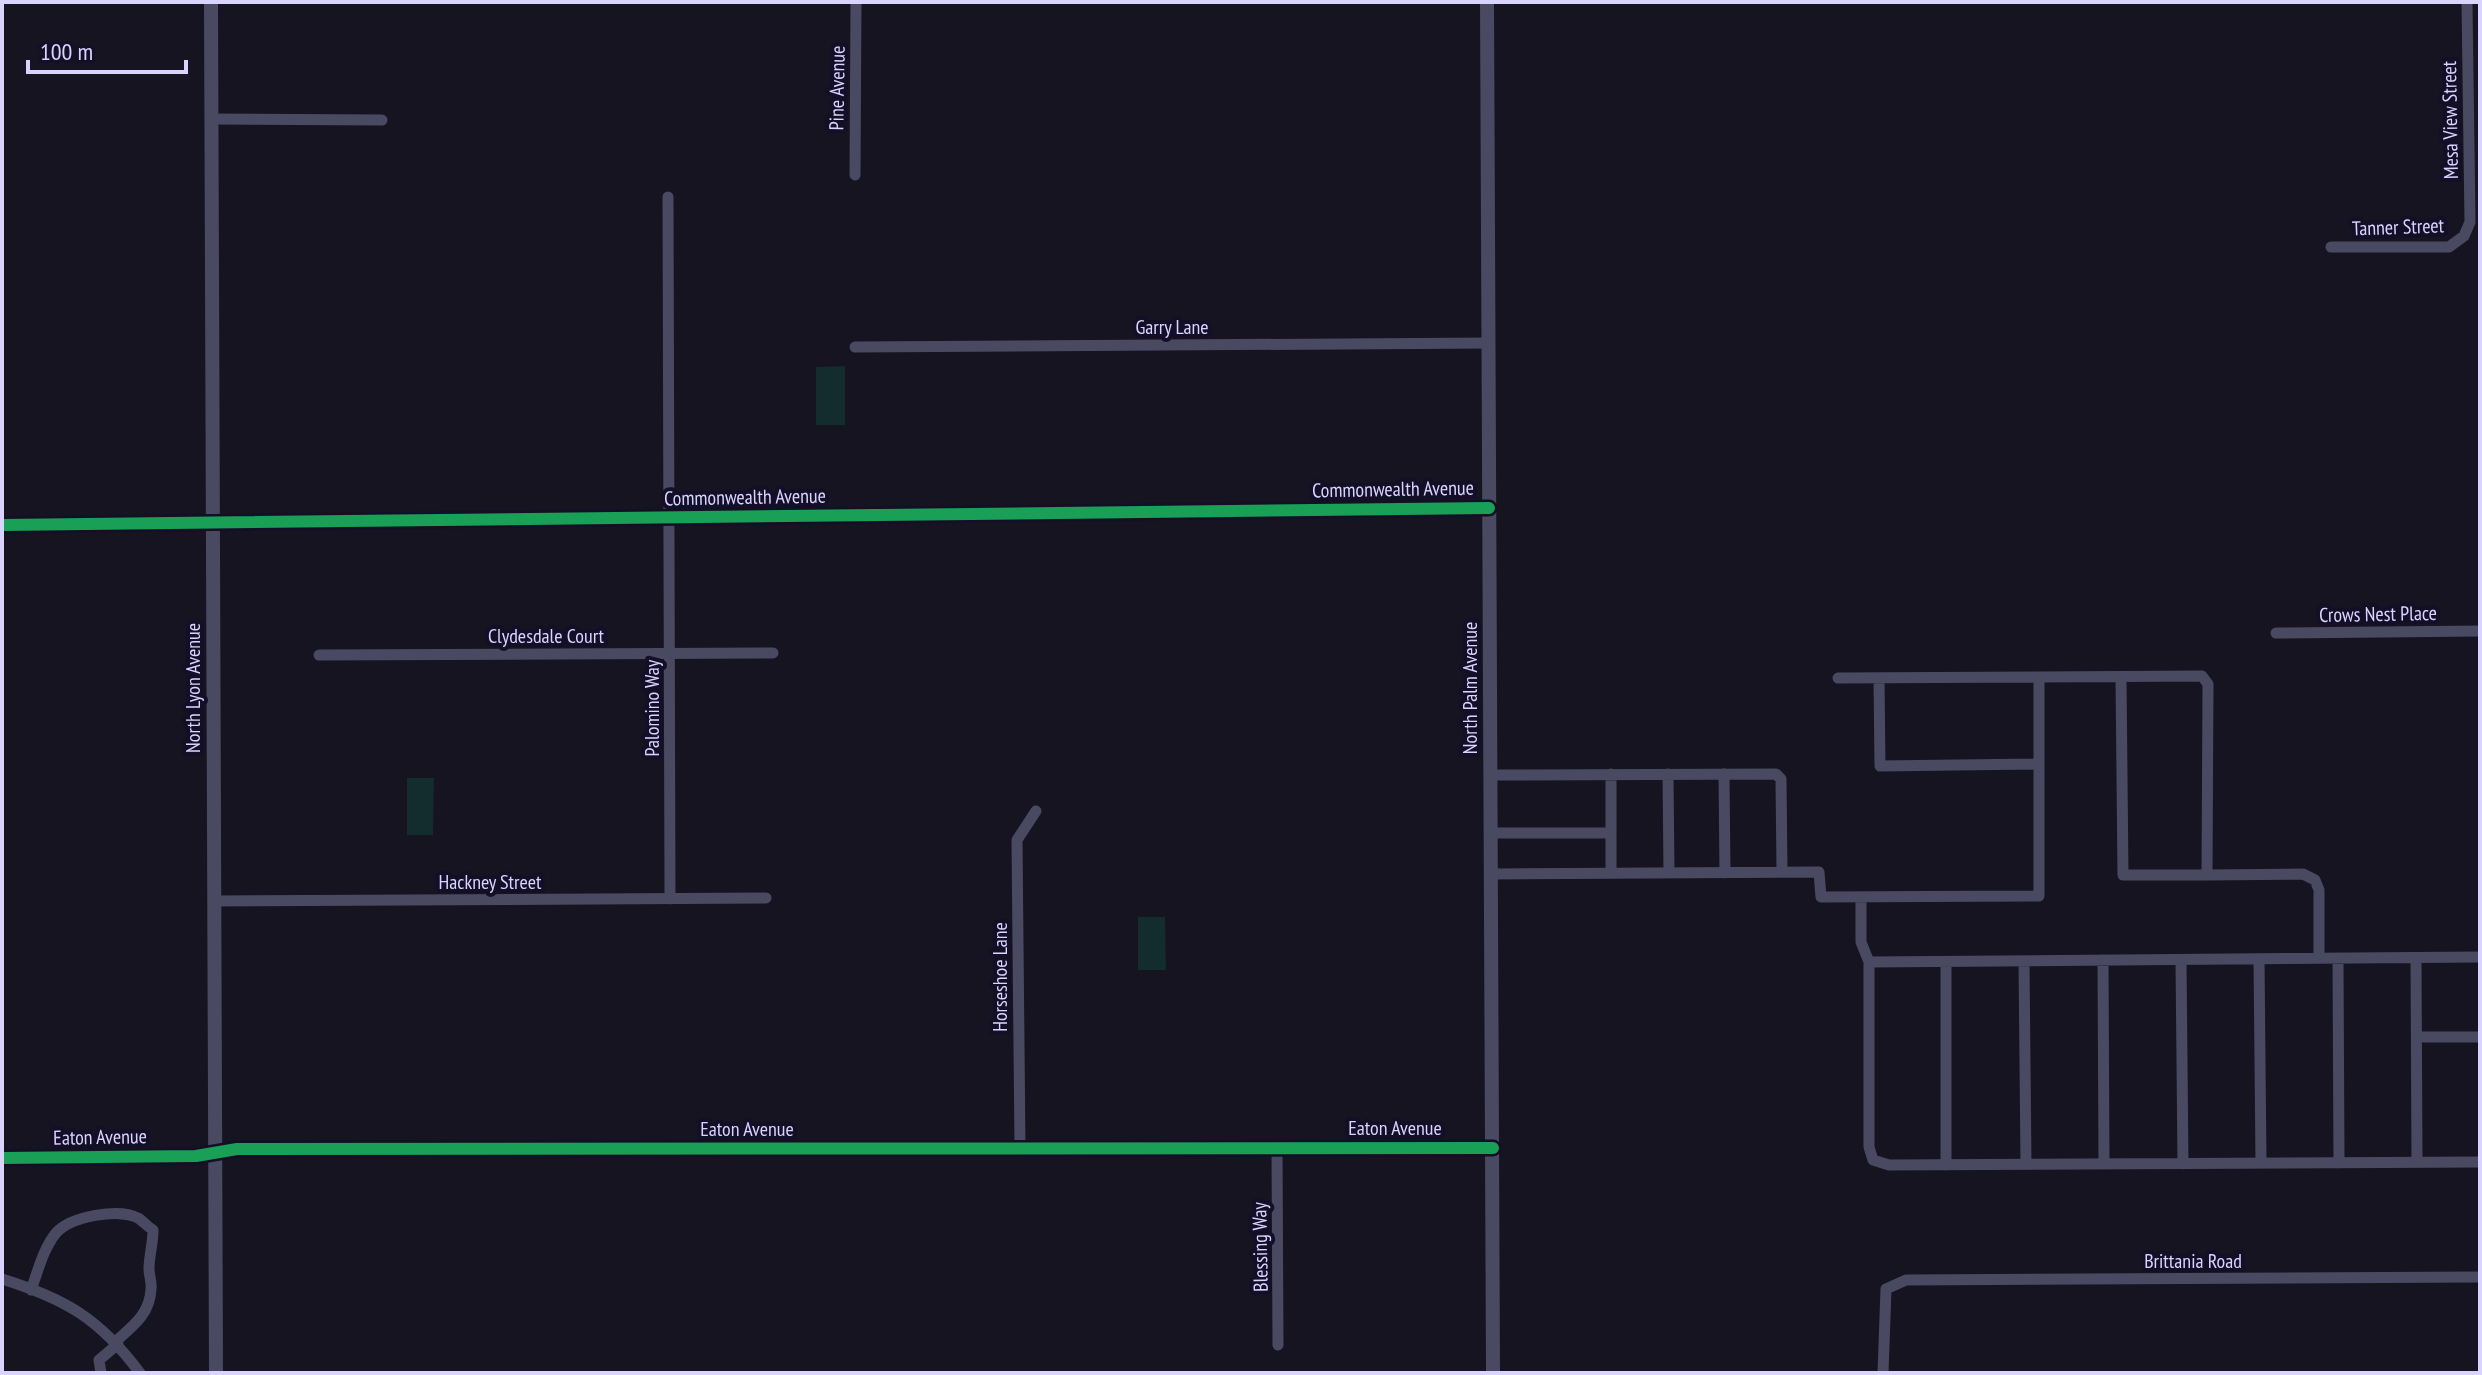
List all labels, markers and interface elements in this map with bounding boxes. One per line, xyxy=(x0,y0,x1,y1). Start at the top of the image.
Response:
scale bar xyxy=(28,24,186,74)
text: 100 m xyxy=(40,36,93,67)
street label: Pine Avenue xyxy=(823,45,851,131)
street label: Mesa View Street xyxy=(2436,60,2464,179)
street label: Tanner Street xyxy=(2351,212,2445,242)
street label: Garry Lane xyxy=(1135,314,1209,340)
street label: Commonwealth Avenue xyxy=(1312,475,1474,503)
street label: Commonwealth Avenue xyxy=(664,483,826,511)
street label: Crows Nest Place xyxy=(2319,600,2437,628)
street label: North Palm Avenue xyxy=(1457,622,1483,754)
street label: North Lyon Avenue xyxy=(180,623,206,753)
street label: Clydesdale Court xyxy=(488,623,605,649)
street label: Palomino Way xyxy=(639,659,665,756)
street label: Hackney Street xyxy=(439,869,542,895)
street label: Horseshoe Lane xyxy=(987,922,1013,1032)
street label: Eaton Avenue xyxy=(1348,1115,1442,1141)
street label: Eaton Avenue xyxy=(700,1116,794,1142)
street label: Eaton Avenue xyxy=(53,1123,147,1151)
street label: Blessing Way xyxy=(1246,1201,1274,1292)
street label: Brittania Road xyxy=(2144,1248,2242,1274)

